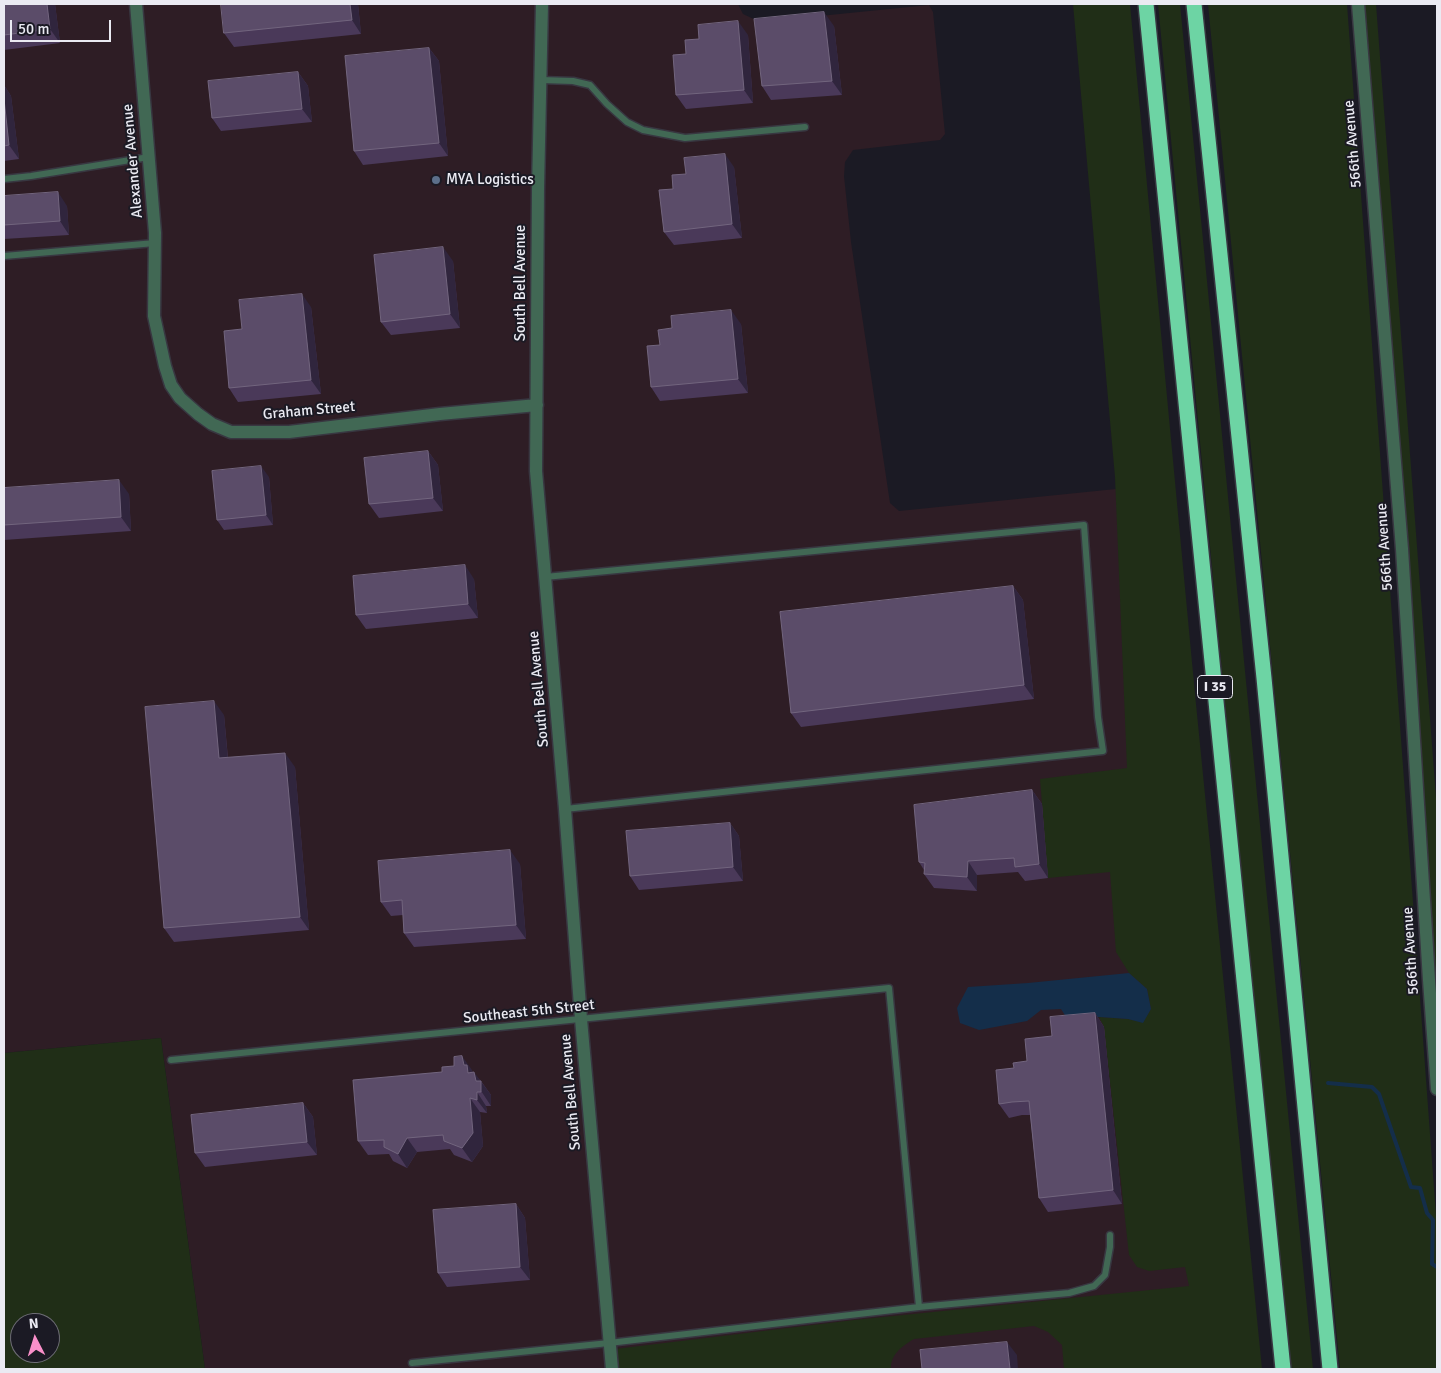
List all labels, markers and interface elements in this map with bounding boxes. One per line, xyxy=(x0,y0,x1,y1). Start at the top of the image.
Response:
scale bar xyxy=(12,10,114,42)
text: 50 m xyxy=(18,20,49,38)
street label: 566th Avenue xyxy=(1340,99,1366,189)
street label: Alexander Avenue xyxy=(119,103,147,219)
place label: MYA Logistics xyxy=(446,171,534,189)
marker: MYA Logistics xyxy=(430,174,442,186)
street label: South Bell Avenue xyxy=(512,225,530,341)
street label: Graham Street xyxy=(262,398,356,424)
street label: 566th Avenue xyxy=(1373,503,1397,591)
street label: South Bell Avenue xyxy=(525,630,553,748)
road number: I 35 xyxy=(1198,676,1232,699)
street label: 566th Avenue xyxy=(1399,907,1423,995)
street label: Southeast 5th Street xyxy=(462,996,596,1028)
street label: South Bell Avenue xyxy=(557,1033,585,1151)
north arrow xyxy=(10,1313,60,1363)
text: N xyxy=(28,1315,39,1332)

